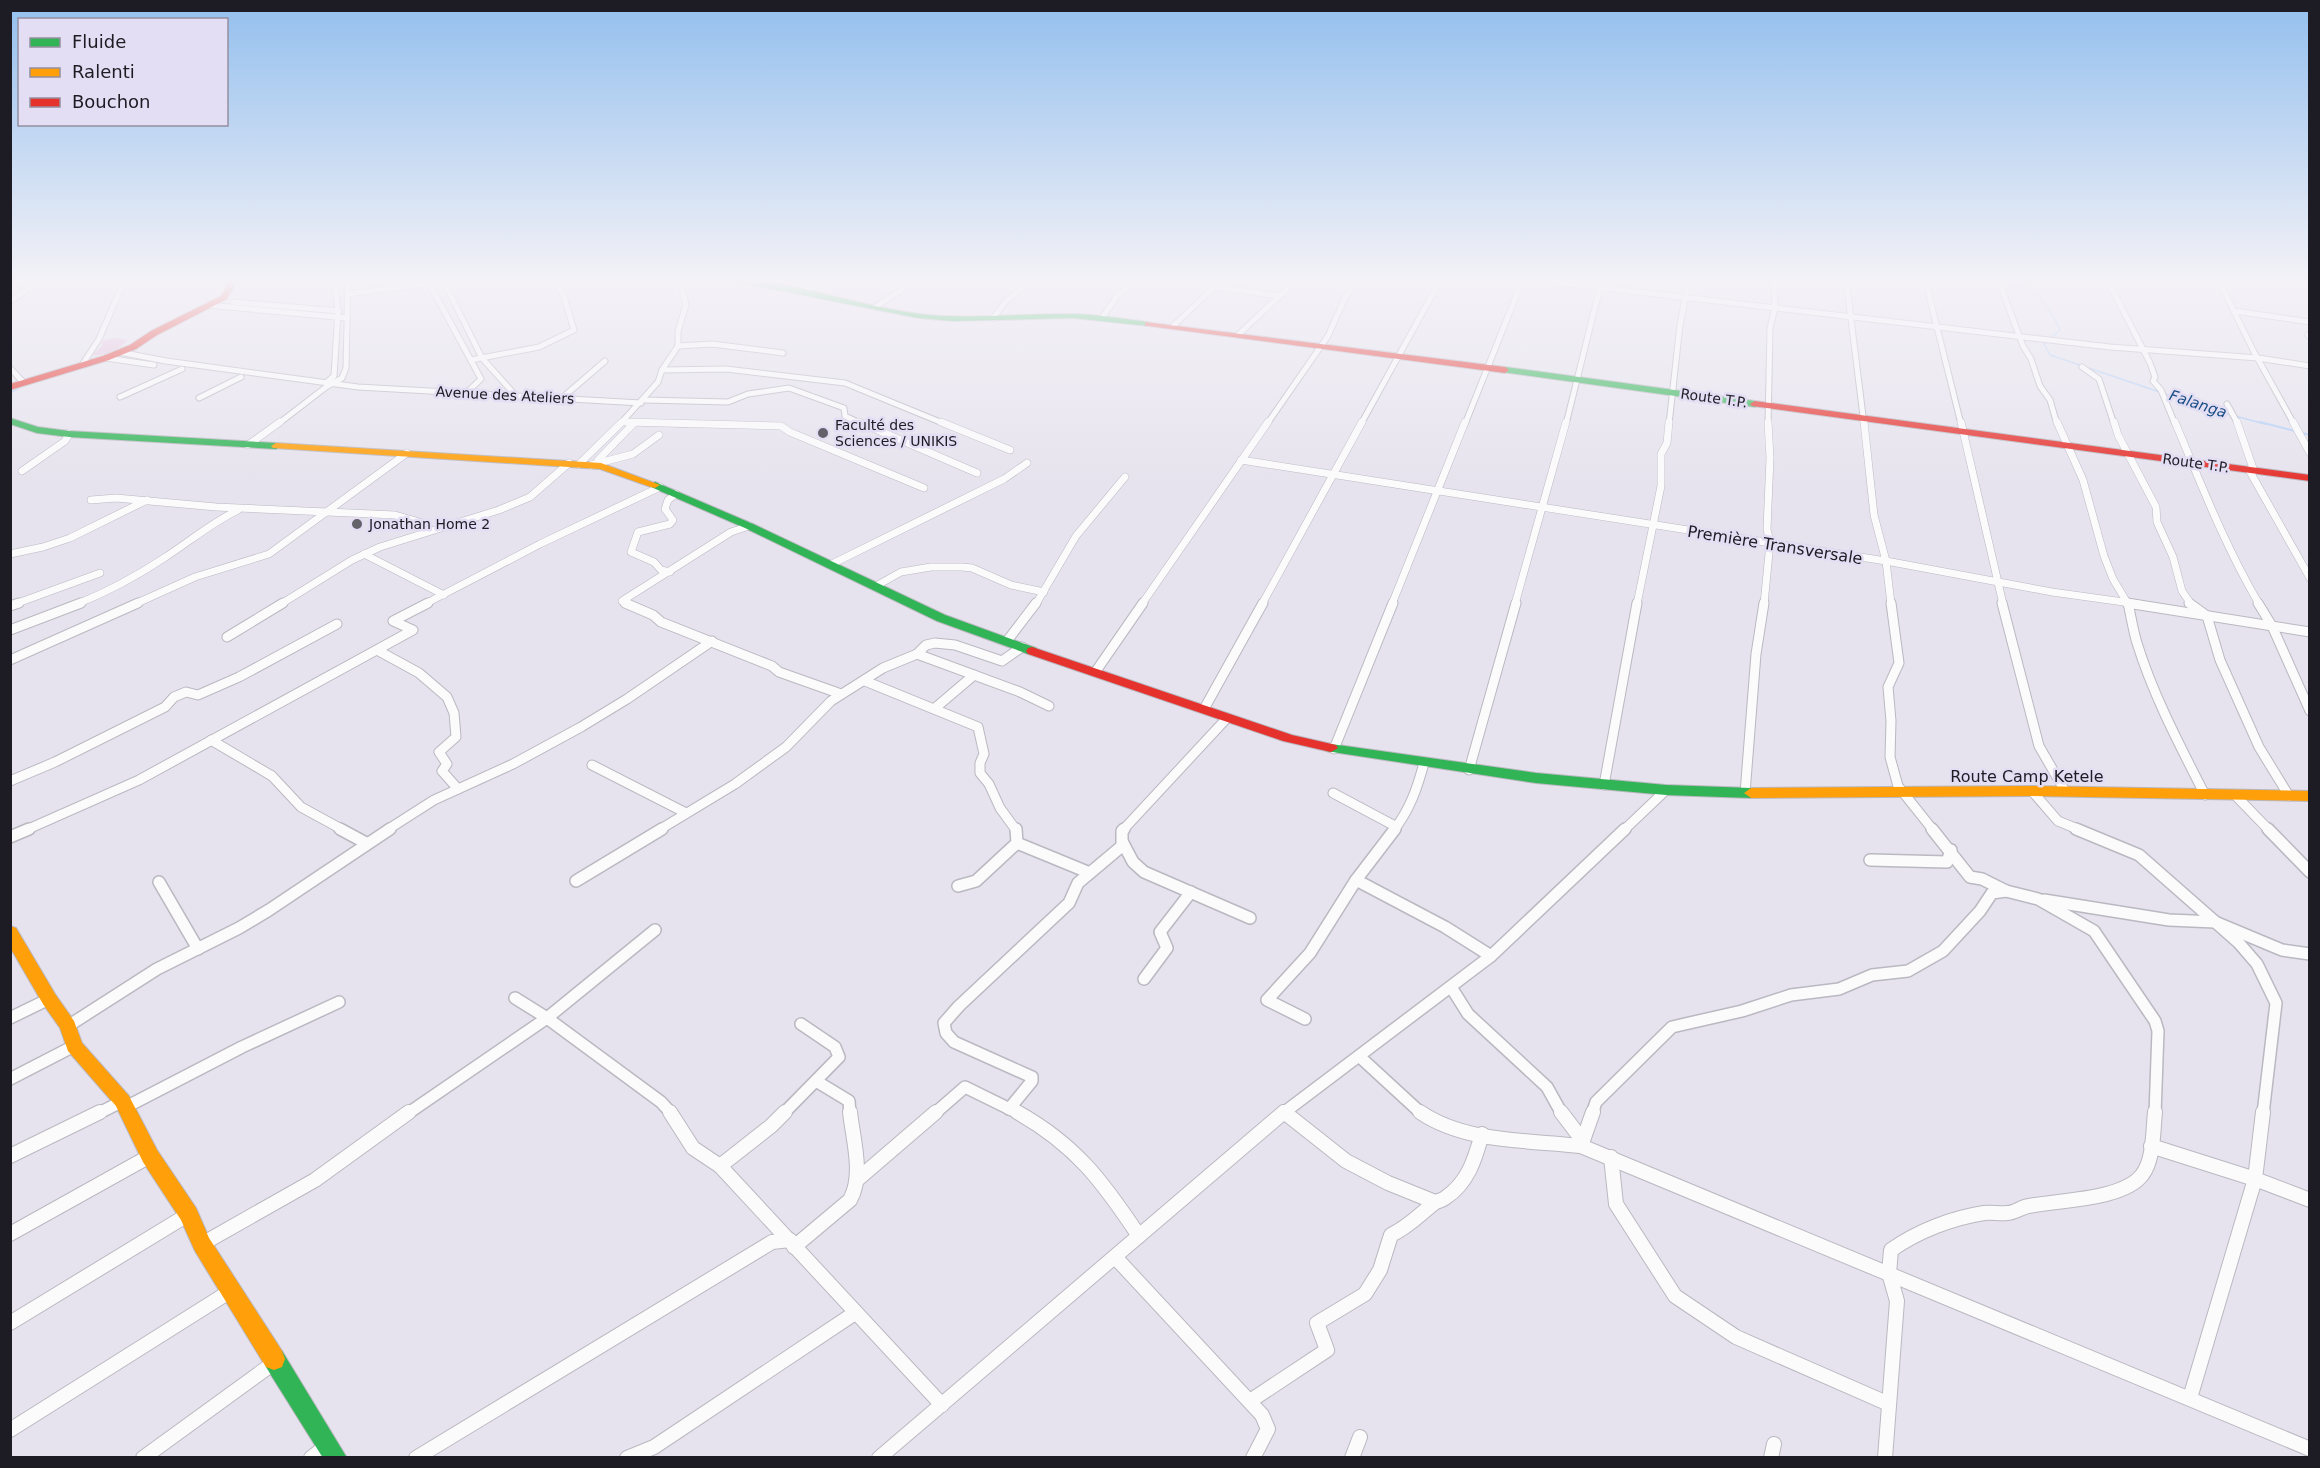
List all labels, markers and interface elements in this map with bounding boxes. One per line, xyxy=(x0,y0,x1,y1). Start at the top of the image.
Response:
legend xyxy=(18,18,228,126)
text: Fluide xyxy=(72,31,126,52)
text: Ralenti xyxy=(72,61,135,82)
text: Bouchon xyxy=(72,91,151,112)
street label: Avenue des Ateliers xyxy=(435,383,575,407)
street label: Route T.P. xyxy=(1680,385,1748,411)
water label: Falanga xyxy=(2167,386,2229,422)
place label: Faculté des Sciences / UNIKIS xyxy=(835,417,957,449)
marker: Faculté des Sciences / UNIKIS xyxy=(816,426,830,440)
street label: Route T.P. xyxy=(2162,450,2230,476)
place label: Jonathan Home 2 xyxy=(368,516,490,532)
marker: Jonathan Home 2 xyxy=(350,517,364,531)
street label: Première Transversale xyxy=(1686,522,1864,568)
street label: Route Camp Ketele xyxy=(1950,767,2104,786)

